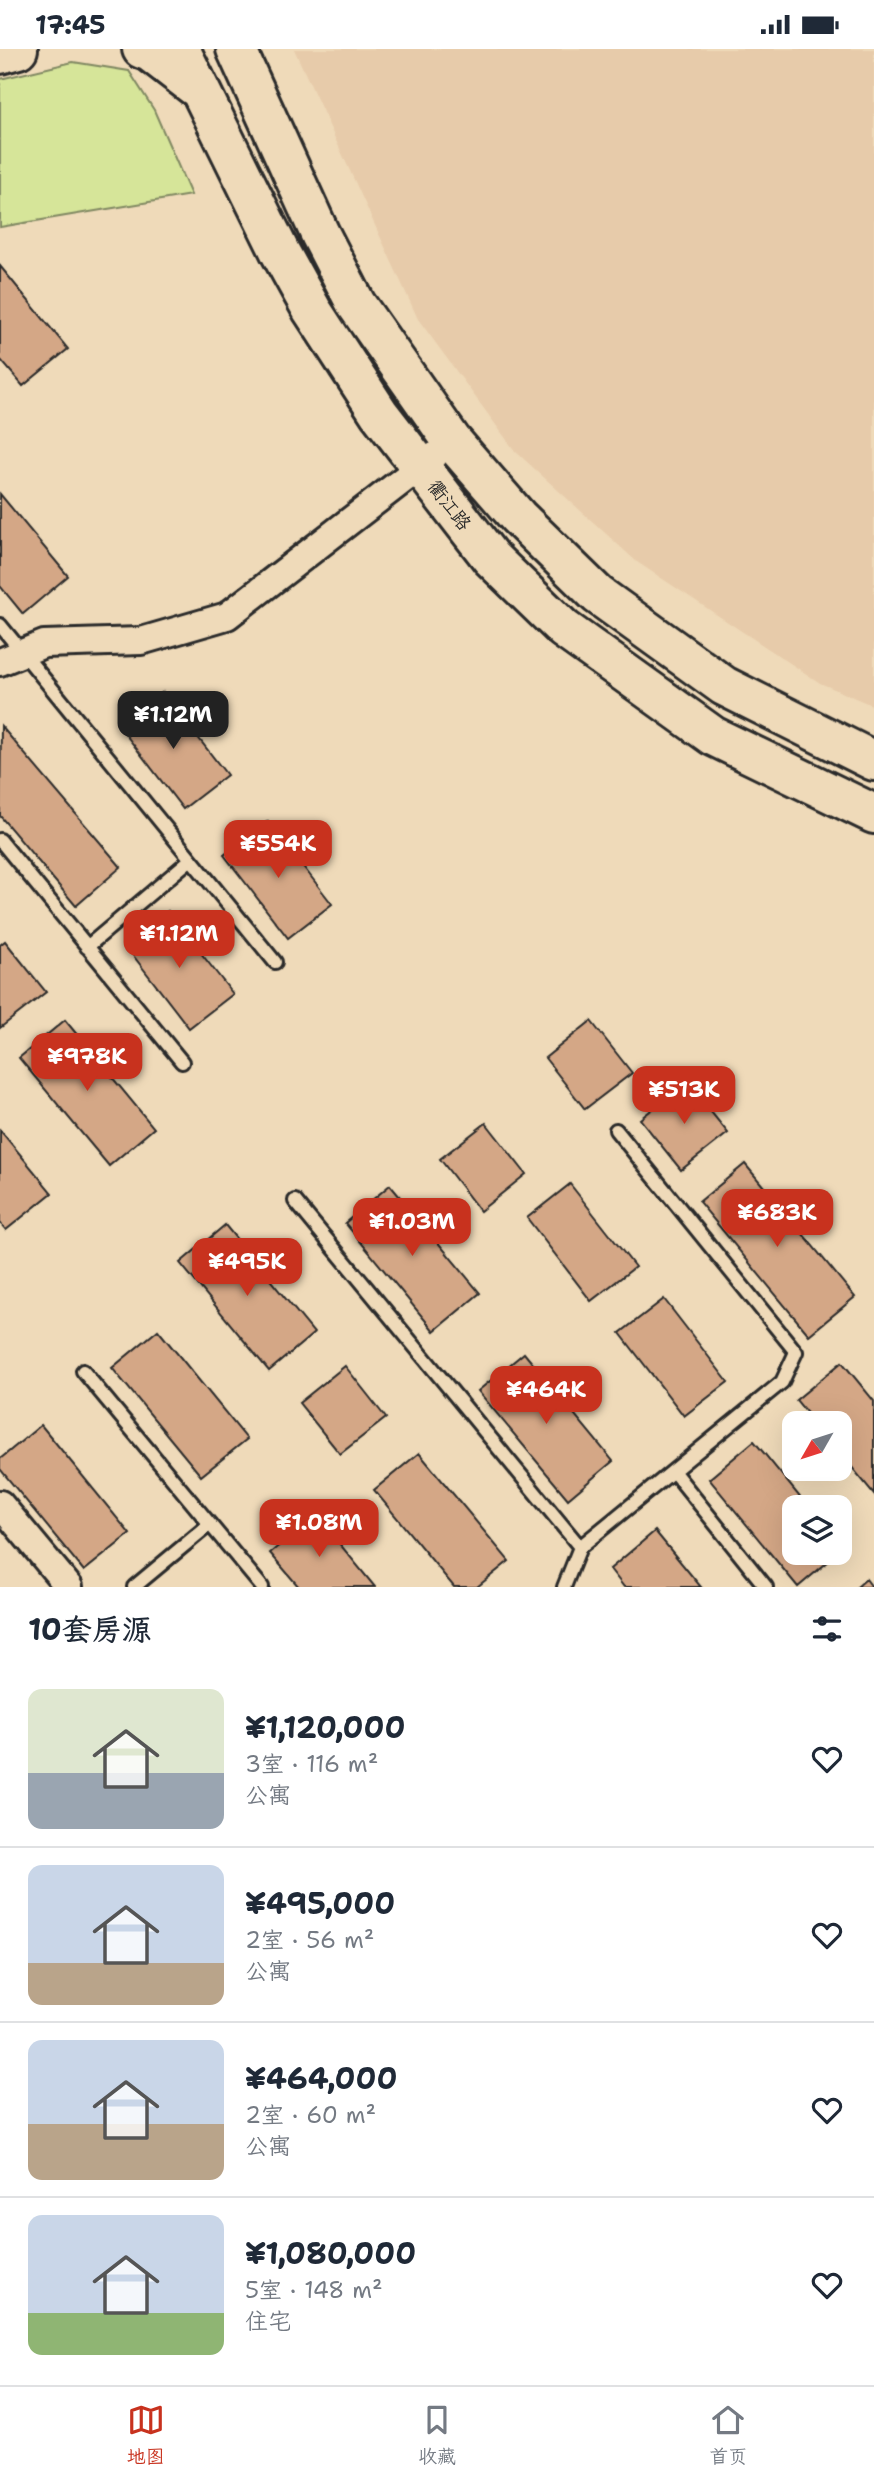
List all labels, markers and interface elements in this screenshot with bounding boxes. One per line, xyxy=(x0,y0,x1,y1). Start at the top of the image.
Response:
text: 17:45 xyxy=(35,7,105,42)
street label: 衢江路 xyxy=(422,475,477,535)
pin: ¥1.12M xyxy=(116,691,230,751)
text: ¥1.12M xyxy=(134,699,212,729)
pin: ¥554K xyxy=(229,821,327,880)
text: ¥554K xyxy=(240,828,316,858)
pin: ¥1.12M xyxy=(122,911,236,970)
text: ¥1.12M xyxy=(140,918,218,948)
pin: ¥978K xyxy=(38,1033,136,1093)
text: ¥978K xyxy=(47,1041,127,1071)
pin: ¥513K xyxy=(635,1067,733,1126)
text: ¥513K xyxy=(648,1074,720,1104)
pin: ¥683K xyxy=(728,1189,826,1249)
text: ¥683K xyxy=(737,1197,817,1227)
pin: ¥1.03M xyxy=(355,1199,469,1258)
text: ¥1.03M xyxy=(369,1206,455,1236)
pin: ¥495K xyxy=(198,1239,296,1298)
text: ¥495K xyxy=(208,1246,286,1276)
pin: ¥464K xyxy=(497,1367,595,1426)
text: ¥464K xyxy=(506,1374,586,1404)
north arrow xyxy=(782,1411,852,1481)
map controls xyxy=(782,1411,852,1565)
button: layers xyxy=(782,1495,852,1565)
pin: ¥1.08M xyxy=(262,1499,376,1559)
text: ¥1.08M xyxy=(276,1507,362,1537)
text: 10套房源 xyxy=(28,1609,152,1650)
icon: filters xyxy=(808,1610,846,1648)
text: ¥1,120,000 xyxy=(245,1707,406,1748)
icon: home xyxy=(84,1717,168,1801)
icon: heart xyxy=(808,1740,846,1778)
text: 3室 · 116 m² xyxy=(245,1749,378,1779)
text: 公寓 xyxy=(245,1780,291,1810)
text: ¥495,000 xyxy=(245,1883,395,1924)
icon: home xyxy=(84,1893,168,1977)
icon: heart xyxy=(808,1916,846,1954)
text: 2室 · 56 m² xyxy=(245,1925,374,1955)
text: 公寓 xyxy=(245,1956,291,1986)
text: ¥464,000 xyxy=(245,2058,397,2099)
icon: home xyxy=(84,2068,168,2152)
icon: heart xyxy=(808,2091,846,2129)
text: 2室 · 60 m² xyxy=(245,2100,376,2130)
text: 公寓 xyxy=(245,2131,291,2161)
text: ¥1,080,000 xyxy=(245,2233,416,2274)
icon: home xyxy=(84,2243,168,2327)
icon: heart xyxy=(808,2266,846,2304)
text: 5室 · 148 m² xyxy=(245,2275,383,2305)
text: 住宅 xyxy=(245,2306,291,2336)
tab: 地图 xyxy=(127,2401,165,2469)
tab: 收藏 xyxy=(418,2401,456,2469)
tab: 首页 xyxy=(709,2401,747,2469)

